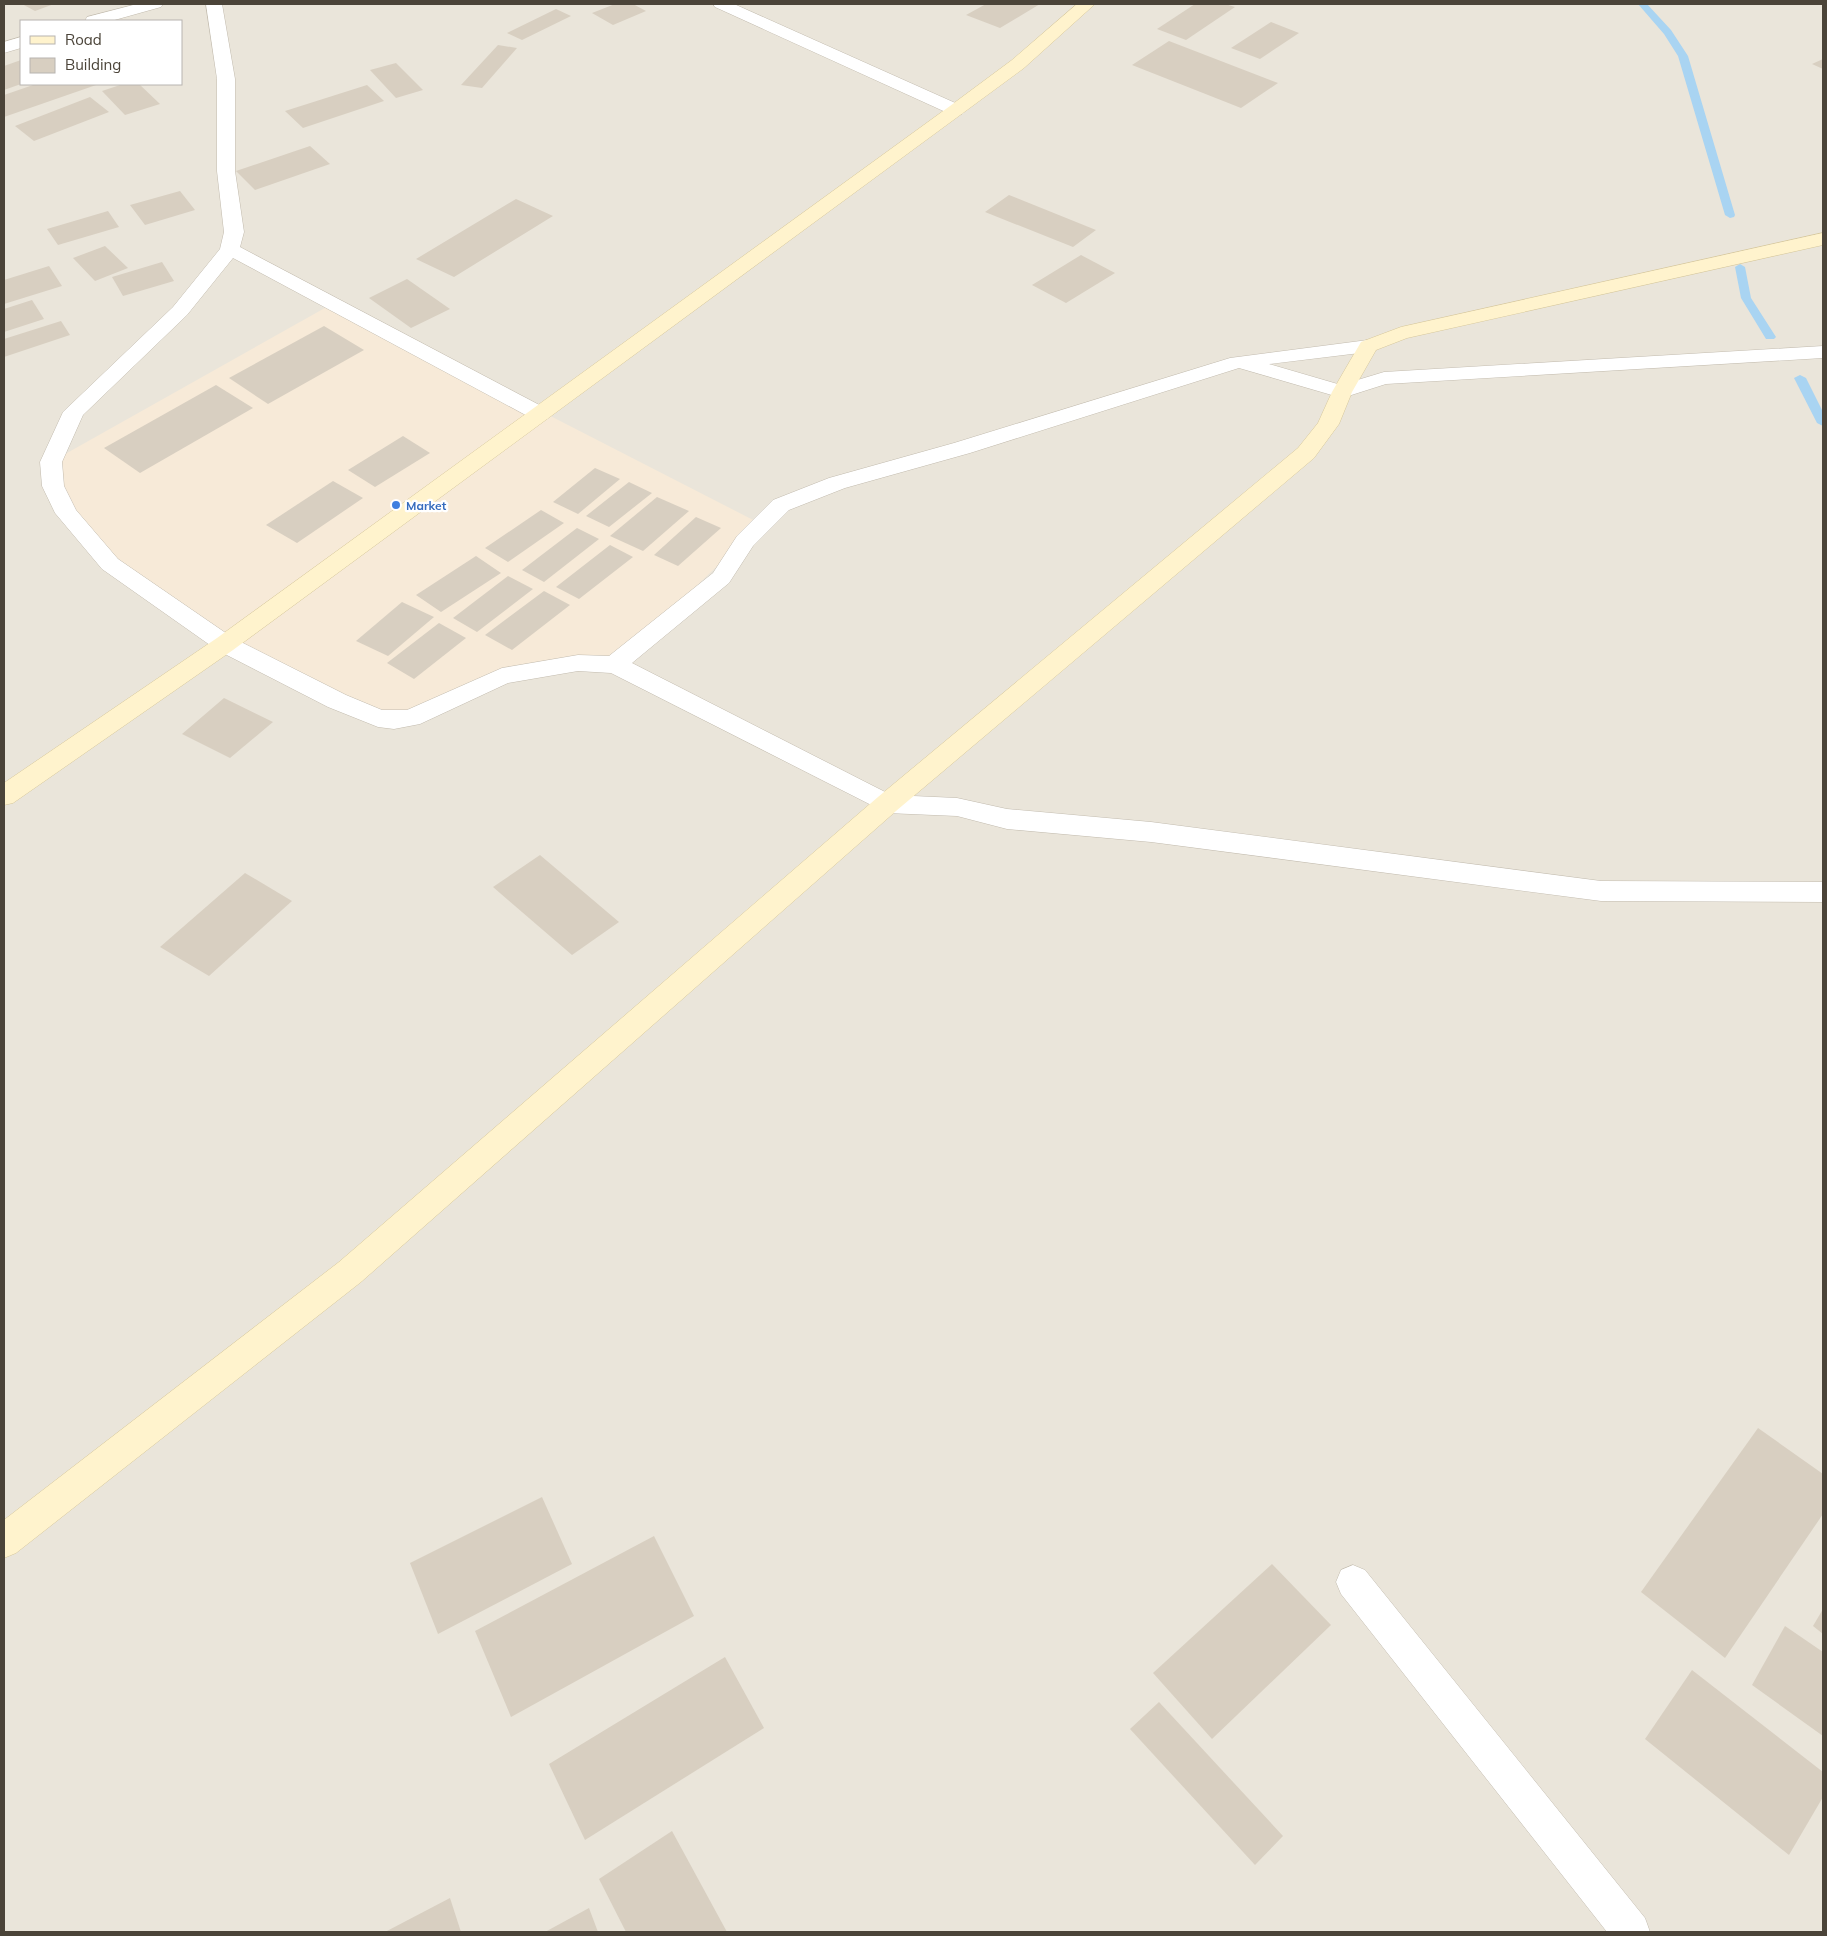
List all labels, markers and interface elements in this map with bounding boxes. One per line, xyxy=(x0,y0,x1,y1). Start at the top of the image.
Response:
legend xyxy=(20,20,182,85)
text: Road xyxy=(65,30,102,49)
text: Building xyxy=(65,55,121,74)
place label: Market xyxy=(406,498,447,513)
marker: Market xyxy=(390,499,402,511)

